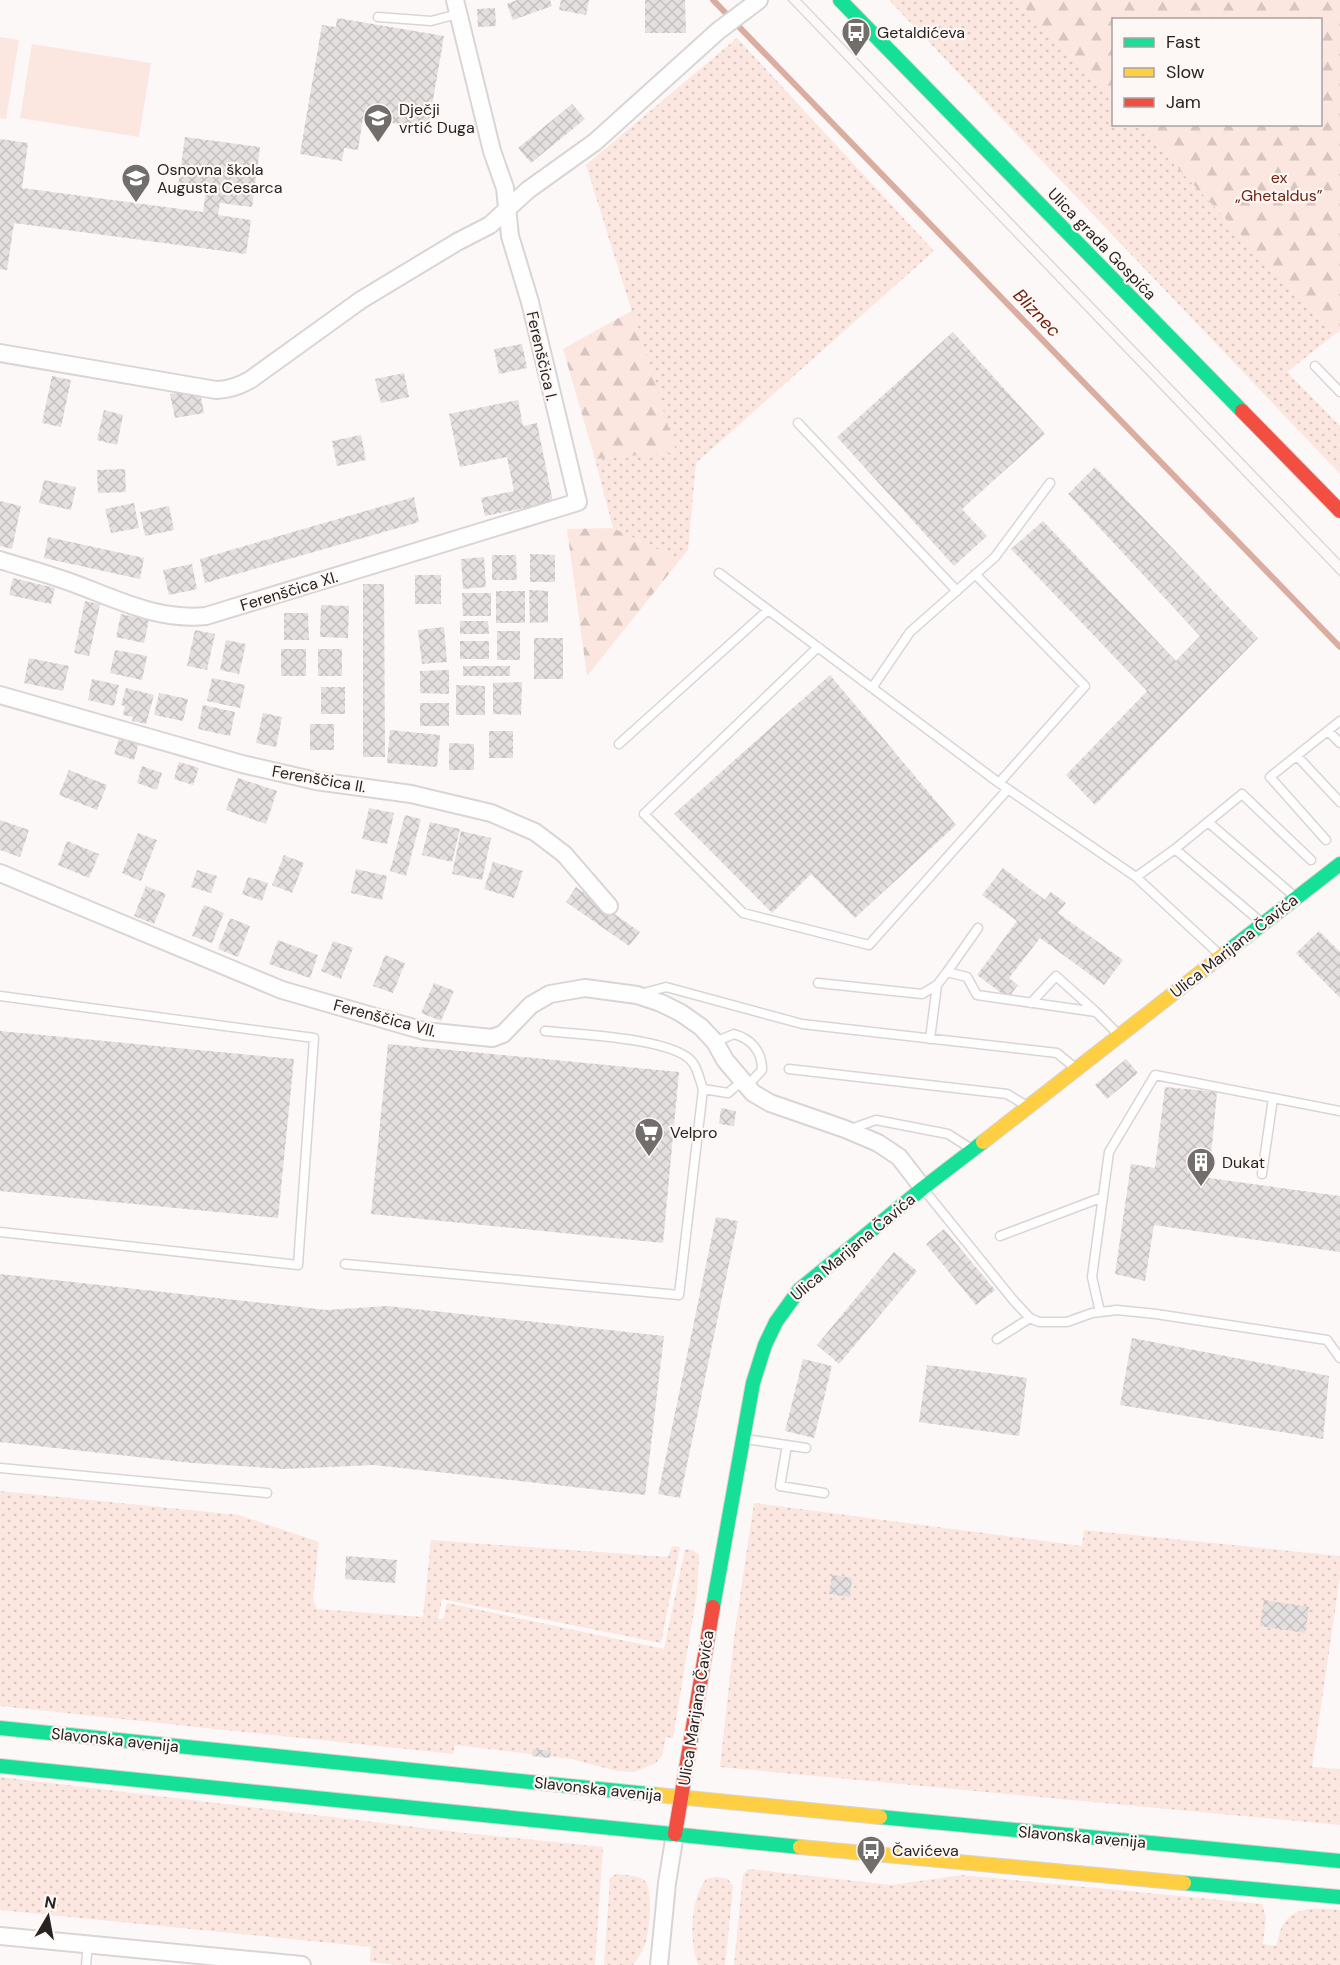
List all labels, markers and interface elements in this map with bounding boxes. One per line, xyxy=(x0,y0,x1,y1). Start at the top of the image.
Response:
bus stop icon: Getaldićeva xyxy=(840,16,872,58)
legend xyxy=(1112,18,1322,126)
place label: Getaldićeva xyxy=(877,22,965,43)
text: Fast xyxy=(1166,30,1201,54)
text: Slow xyxy=(1166,60,1205,84)
text: Jam xyxy=(1166,90,1201,114)
place label: Dječji vrtić Duga xyxy=(399,99,475,138)
school or university icon: Dječji vrtić Duga xyxy=(362,102,394,144)
place label: Osnovna škola Augusta Cesarca xyxy=(157,159,282,198)
school or university icon: Osnovna škola Augusta Cesarca xyxy=(120,162,152,204)
park label: ex „Ghetaldus” xyxy=(1235,167,1323,206)
street label: Ulica grada Gospića xyxy=(1043,184,1161,304)
water label: Bliznec xyxy=(1008,284,1066,342)
street label: Ferenščica I. xyxy=(522,309,562,403)
street label: Ferenščica XI. xyxy=(238,566,340,616)
street label: Ferenščica II. xyxy=(270,760,368,798)
street label: Ulica Marijana Čavića xyxy=(1166,889,1302,1003)
street label: Ferenščica VII. xyxy=(331,994,439,1042)
supermarket icon: Velpro xyxy=(633,1116,665,1158)
place label: Velpro xyxy=(670,1122,717,1143)
building icon: Dukat xyxy=(1185,1146,1217,1188)
place label: Dukat xyxy=(1222,1152,1265,1173)
street label: Ulica Marijana Čavića xyxy=(786,1189,920,1305)
street label: Ulica Marijana Čavića xyxy=(673,1629,719,1787)
street label: Slavonska avenija xyxy=(50,1723,180,1757)
street label: Slavonska avenija xyxy=(533,1772,663,1806)
street label: Slavonska avenija xyxy=(1017,1821,1147,1853)
bus stop icon: Čavićeva xyxy=(855,1834,887,1876)
place label: Čavićeva xyxy=(892,1840,959,1861)
north arrow xyxy=(18,1887,78,1947)
text: N xyxy=(43,1891,58,1914)

